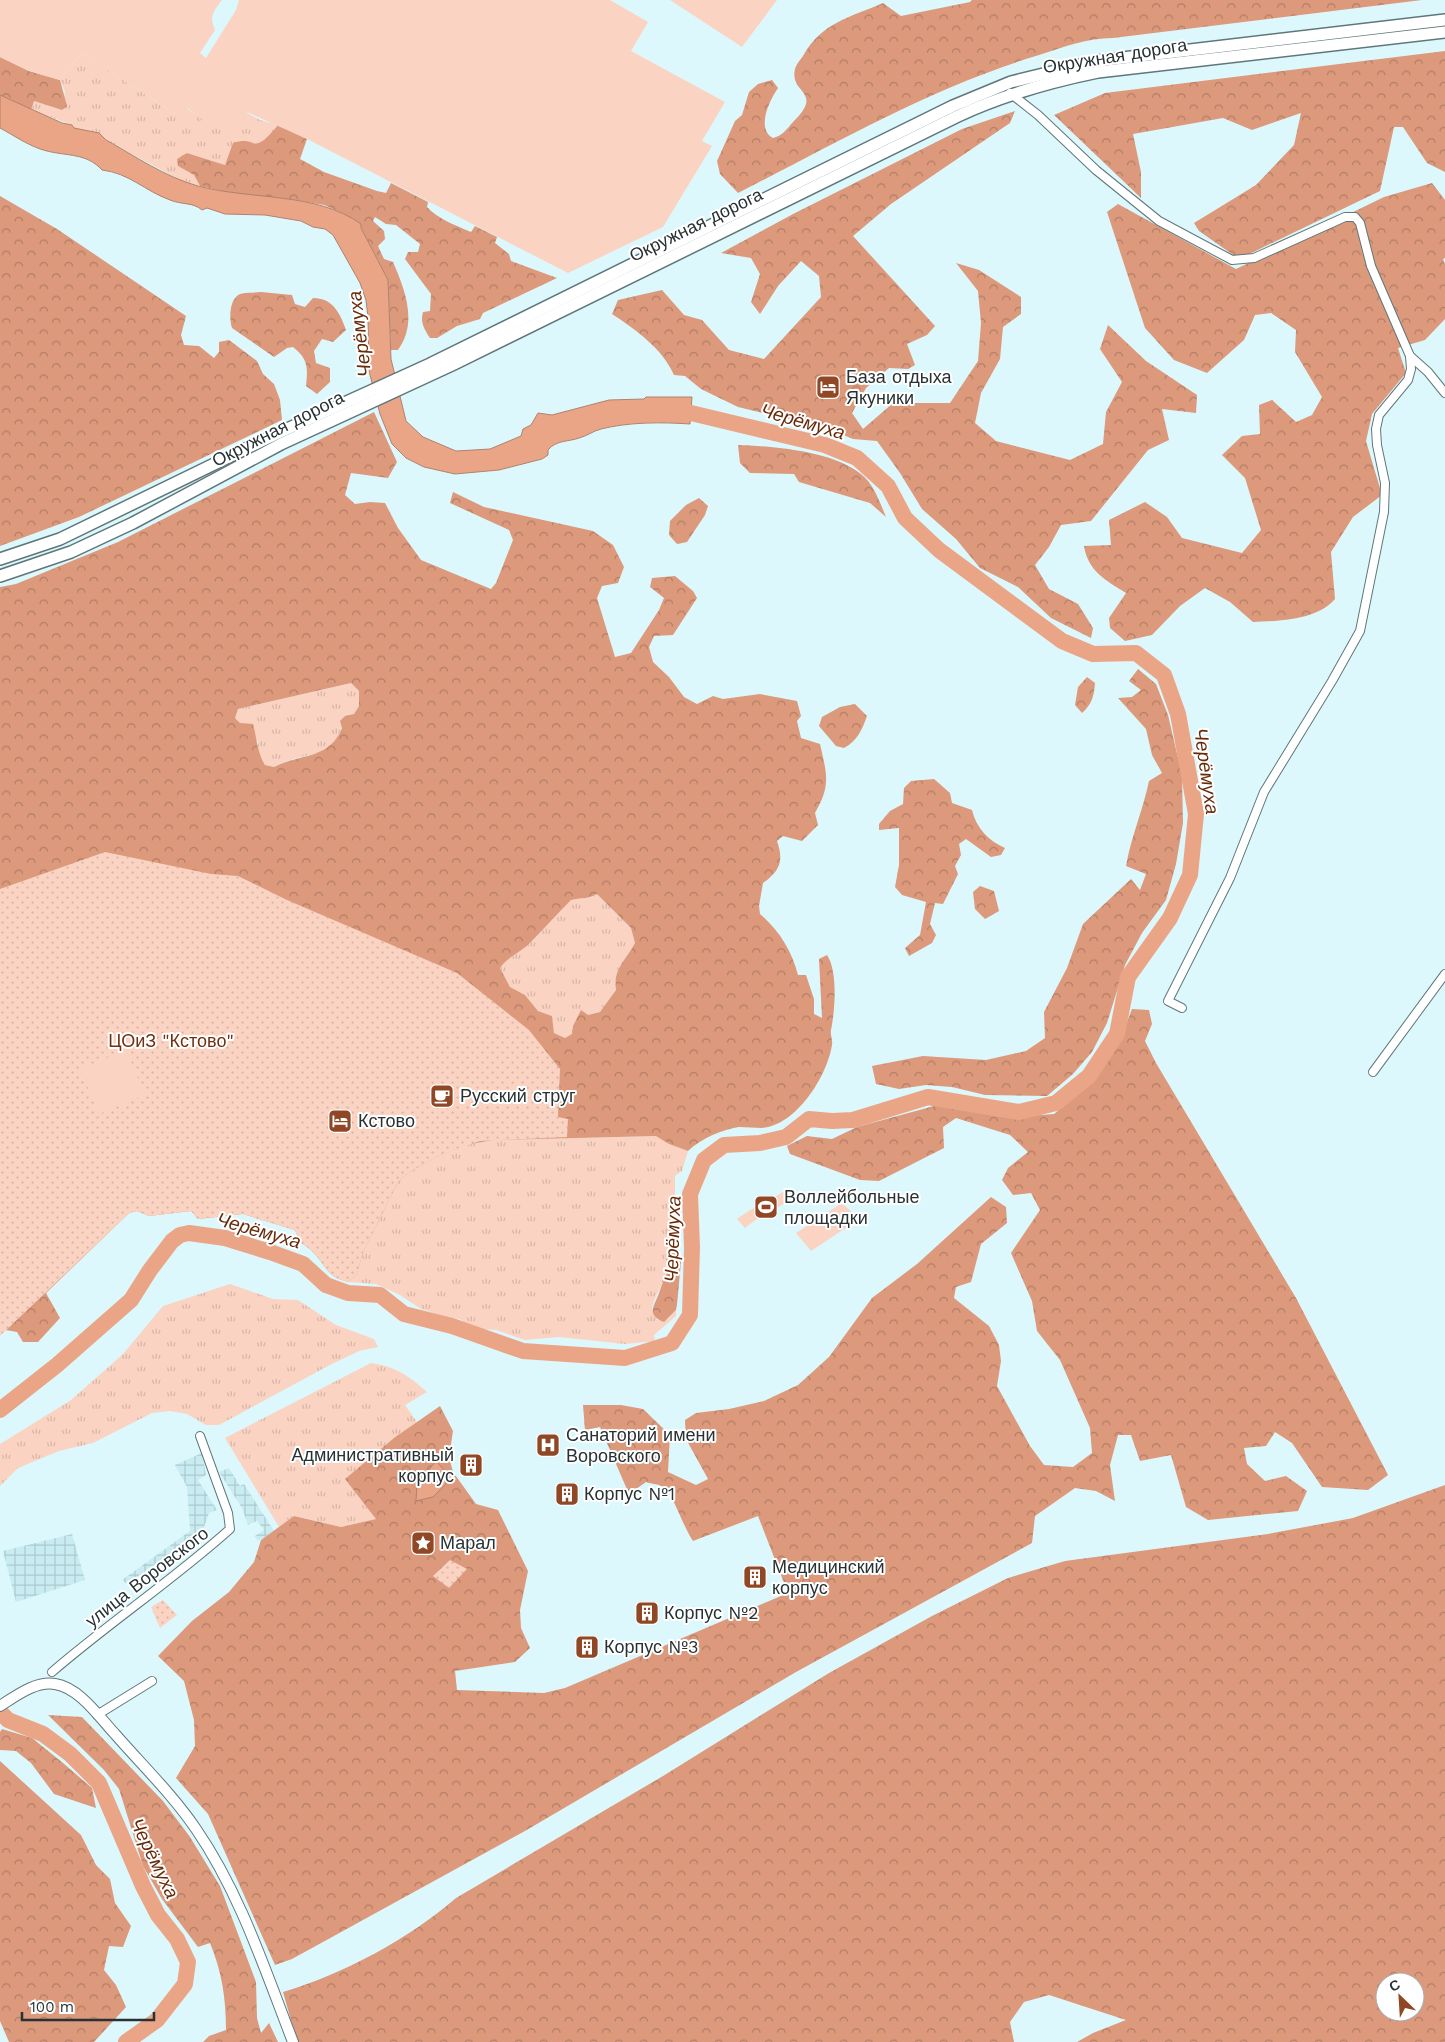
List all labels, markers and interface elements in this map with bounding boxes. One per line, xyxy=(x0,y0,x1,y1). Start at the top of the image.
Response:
street label: Окружная дорога xyxy=(1041,34,1189,77)
street label: Окружная дорога xyxy=(626,183,767,266)
water label: Черёмуха xyxy=(343,290,376,378)
place label: База отдыха Якуники xyxy=(846,366,953,408)
hotel icon: База отдыха Якуники xyxy=(815,374,841,400)
street label: Окружная дорога xyxy=(208,386,348,471)
water label: Черёмуха xyxy=(758,398,848,444)
water label: Черёмуха xyxy=(1189,727,1224,816)
park label: ЦОиЗ "Кстово" xyxy=(108,1030,234,1051)
cafe icon: Русский струг xyxy=(429,1083,455,1109)
place label: Русский струг xyxy=(460,1085,576,1106)
hotel icon: Кстово xyxy=(327,1108,353,1134)
place label: Кстово xyxy=(358,1110,415,1131)
place label: Воллейбольные площадки xyxy=(784,1186,919,1228)
sports icon: Воллейбольные площадки xyxy=(753,1194,779,1220)
water label: Черёмуха xyxy=(659,1195,686,1283)
water label: Черёмуха xyxy=(214,1207,304,1253)
place label: Санаторий имени Воровского xyxy=(566,1424,716,1466)
hospital icon: Санаторий имени Воровского xyxy=(535,1432,561,1458)
place label: Административный корпус xyxy=(291,1444,454,1486)
building icon: Административный корпус xyxy=(458,1452,484,1478)
building icon: Корпус №1 xyxy=(554,1481,580,1507)
place label: Корпус №1 xyxy=(584,1483,675,1504)
street label: улица Воровского xyxy=(81,1522,212,1631)
place icon: Марал xyxy=(410,1530,436,1556)
place label: Марал xyxy=(440,1532,496,1553)
place label: Медицинский корпус xyxy=(772,1556,885,1598)
building icon: Медицинский корпус xyxy=(742,1564,768,1590)
building icon: Корпус №2 xyxy=(634,1600,660,1626)
place label: Корпус №2 xyxy=(664,1602,758,1623)
building icon: Корпус №3 xyxy=(574,1634,600,1660)
place label: Корпус №3 xyxy=(604,1636,698,1657)
water label: Черёмуха xyxy=(125,1814,184,1902)
north arrow xyxy=(1375,1972,1425,2022)
text: С xyxy=(1387,1976,1402,1995)
scale bar xyxy=(22,1990,155,2022)
text: 100 m xyxy=(30,1998,74,2016)

